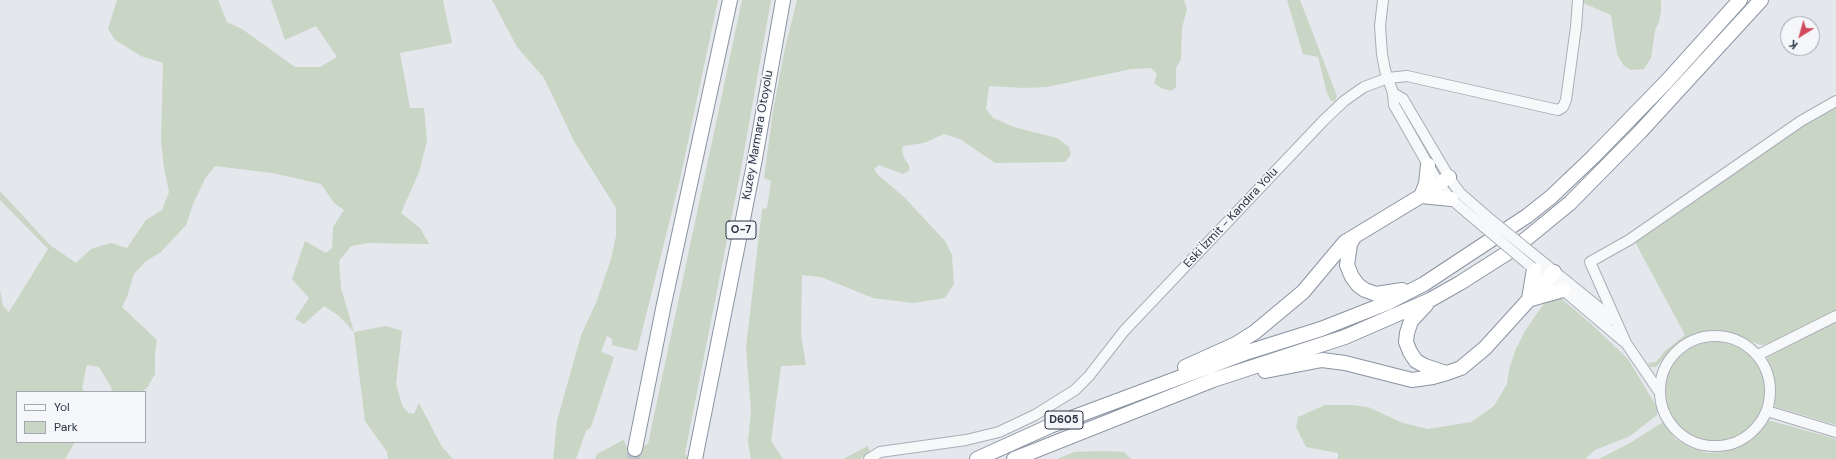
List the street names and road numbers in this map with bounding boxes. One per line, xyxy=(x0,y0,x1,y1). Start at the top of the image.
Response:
street label: Kuzey Marmara Otoyolu xyxy=(740,69,776,201)
street label: Eski İzmit - Kandıra Yolu xyxy=(1181,165,1281,271)
road number: O-7 xyxy=(726,221,756,239)
road number: D605 xyxy=(1045,411,1083,429)

